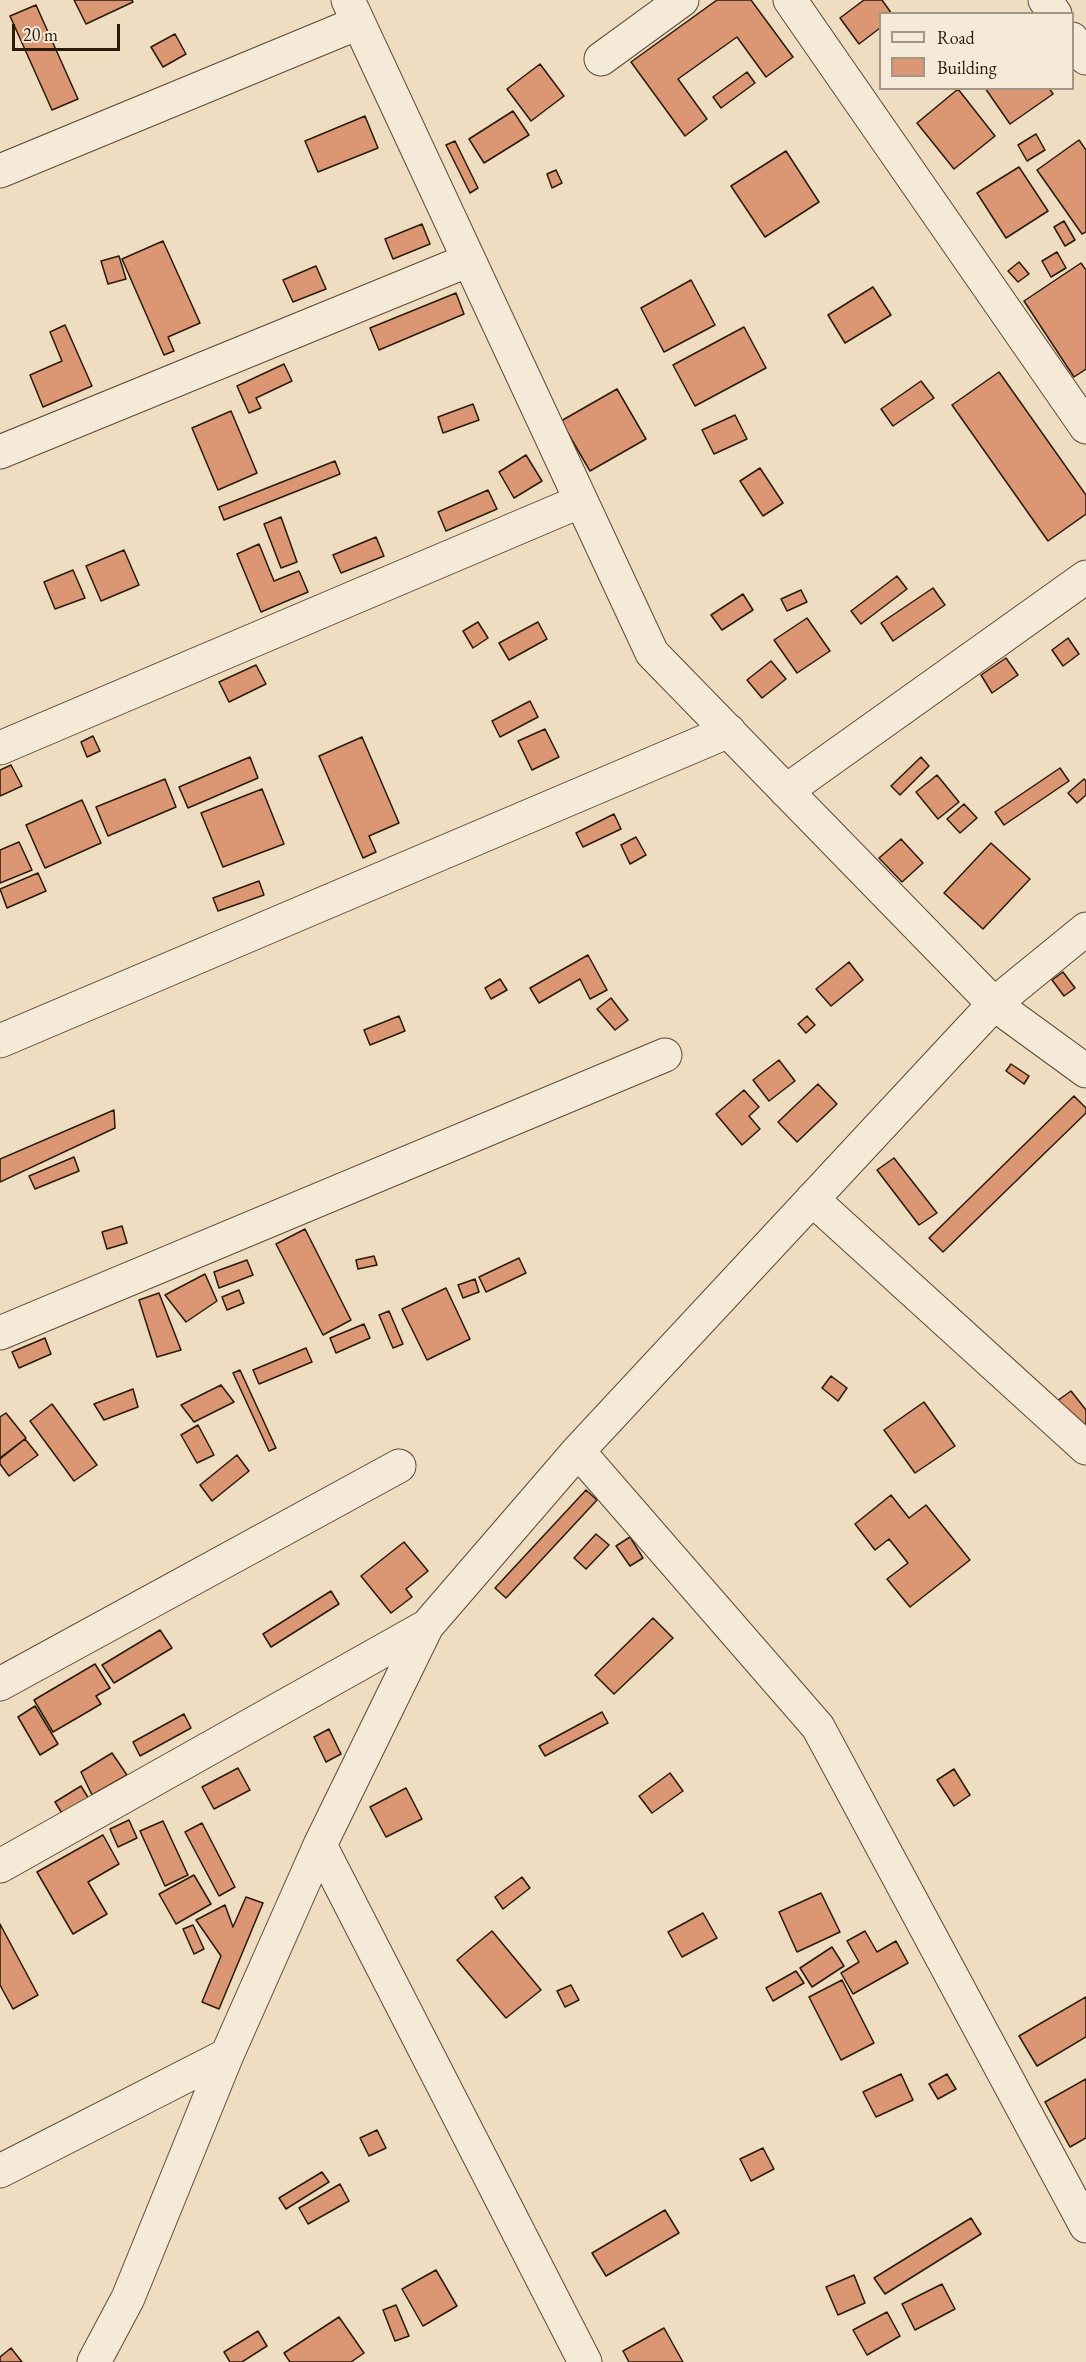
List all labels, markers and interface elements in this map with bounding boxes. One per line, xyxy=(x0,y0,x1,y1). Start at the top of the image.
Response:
scale bar xyxy=(15,12,123,50)
legend xyxy=(879,12,1074,90)
text: 20 m xyxy=(23,23,58,46)
text: Road xyxy=(937,26,975,49)
text: Building xyxy=(937,56,997,79)

